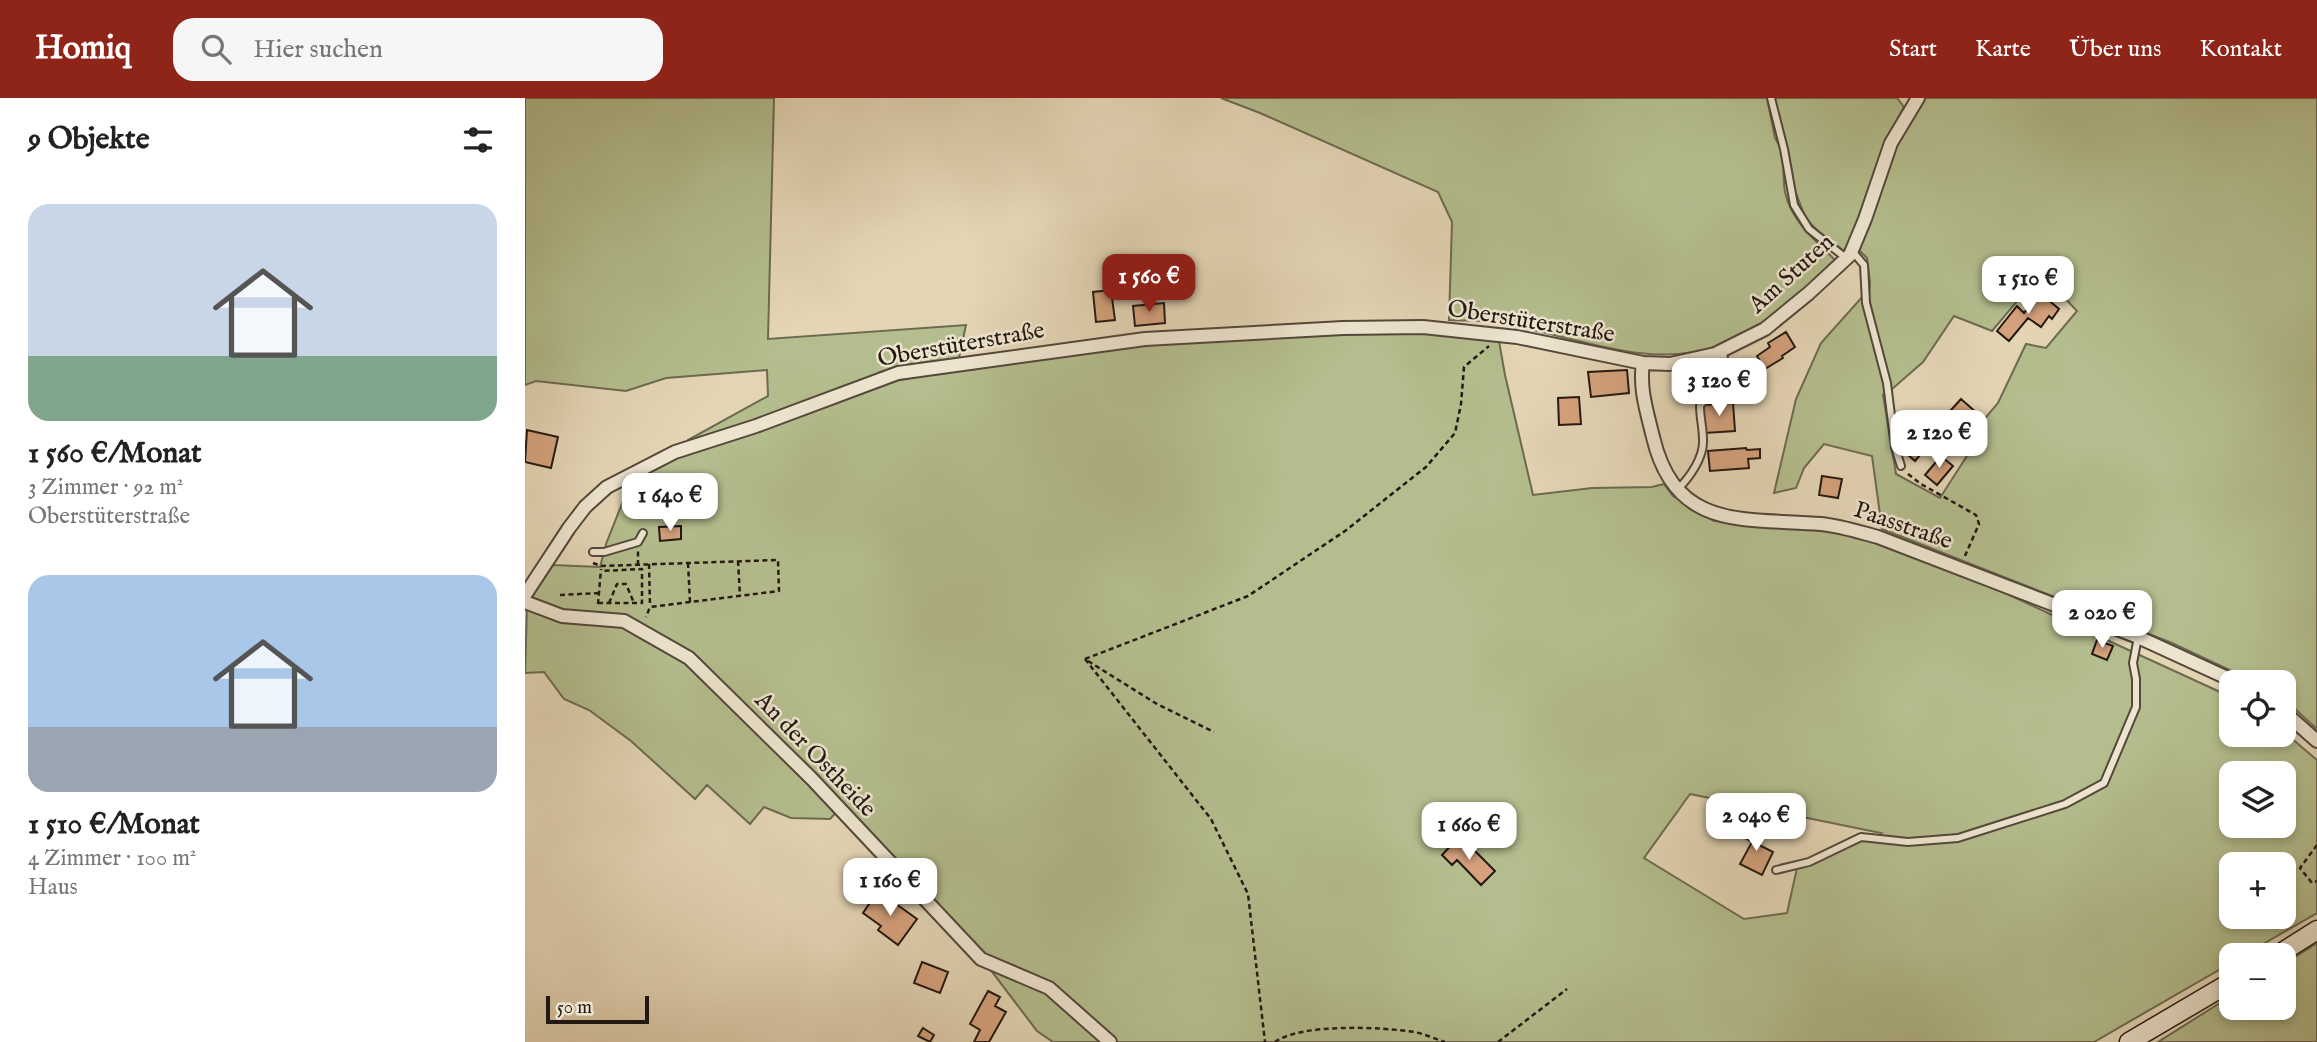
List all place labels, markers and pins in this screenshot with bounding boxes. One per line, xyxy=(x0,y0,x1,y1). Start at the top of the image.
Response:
pin: 1 560 € xyxy=(1084,254,1214,314)
pin: 1 510 € xyxy=(1963,256,2093,316)
pin: 3 120 € xyxy=(1654,358,1784,418)
pin: 2 120 € xyxy=(1874,410,2004,470)
pin: 1 640 € xyxy=(605,474,735,533)
pin: 2 020 € xyxy=(2037,590,2167,650)
pin: 2 040 € xyxy=(1691,794,1821,853)
pin: 1 660 € xyxy=(1404,802,1534,862)
pin: 1 160 € xyxy=(825,858,955,918)

